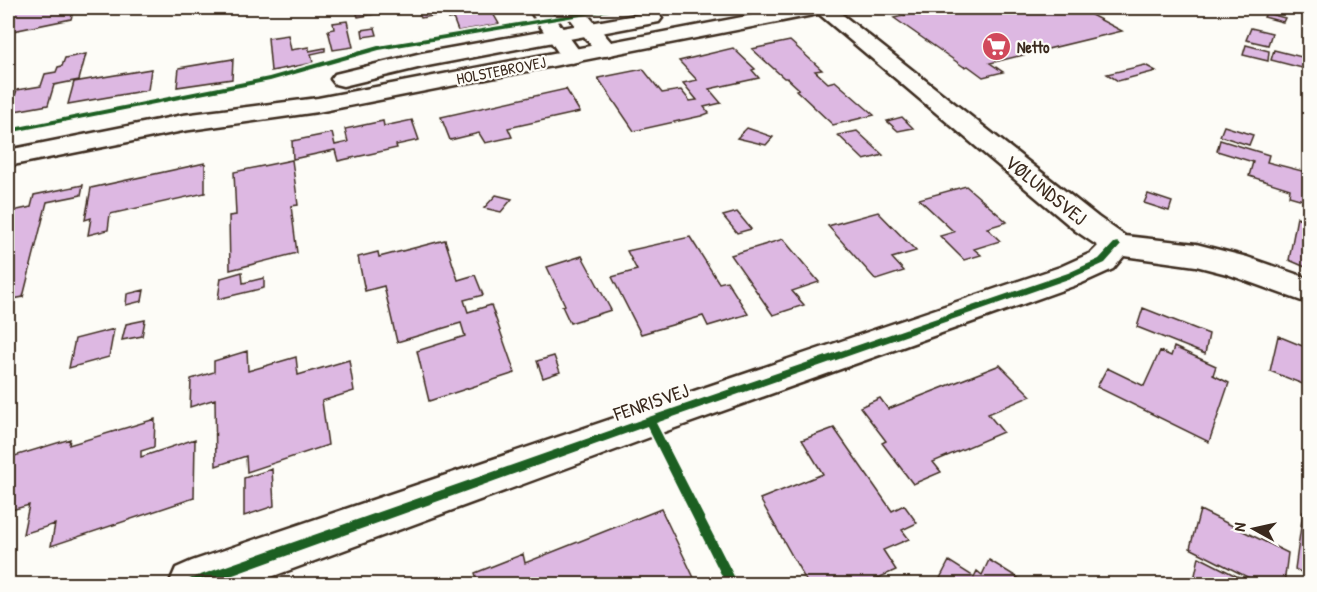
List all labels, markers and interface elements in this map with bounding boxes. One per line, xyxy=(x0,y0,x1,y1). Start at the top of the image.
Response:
supermarket icon: Netto xyxy=(980,31,1012,63)
place label: Netto xyxy=(1017,36,1050,58)
street label: HOLSTEBROVEJ xyxy=(454,51,548,89)
street label: VØLUNDSVEJ xyxy=(1000,148,1093,231)
street label: FENRISVEJ xyxy=(609,376,692,427)
north arrow xyxy=(1224,499,1284,559)
text: N xyxy=(1228,521,1251,533)

